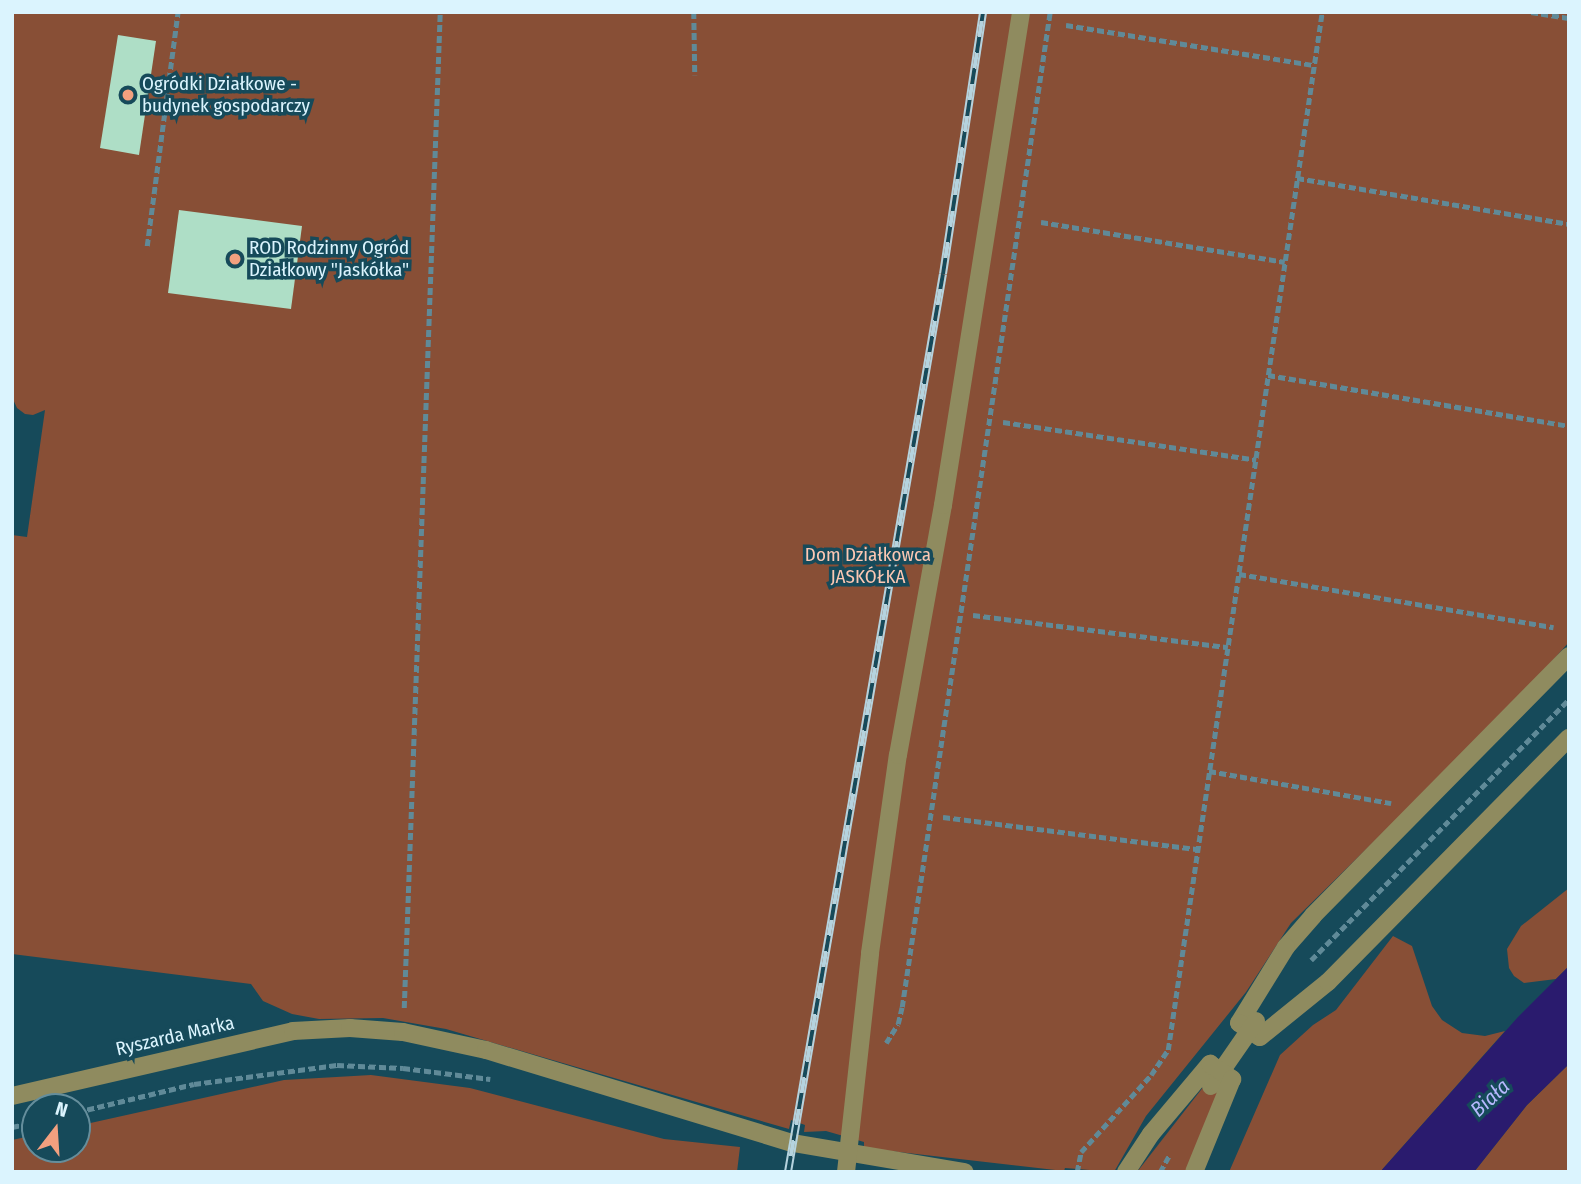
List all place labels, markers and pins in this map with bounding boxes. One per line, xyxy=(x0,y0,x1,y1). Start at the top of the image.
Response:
place label: Ogródki Działkowe - budynek gospodarczy xyxy=(142,73,310,117)
marker: Ogródki Działkowe - budynek gospodarczy xyxy=(120,87,136,103)
place label: ROD Rodzinny Ogród Działkowy "Jaskółka" xyxy=(249,237,409,281)
marker: ROD Rodzinny Ogród Działkowy "Jaskółka" xyxy=(227,251,243,267)

